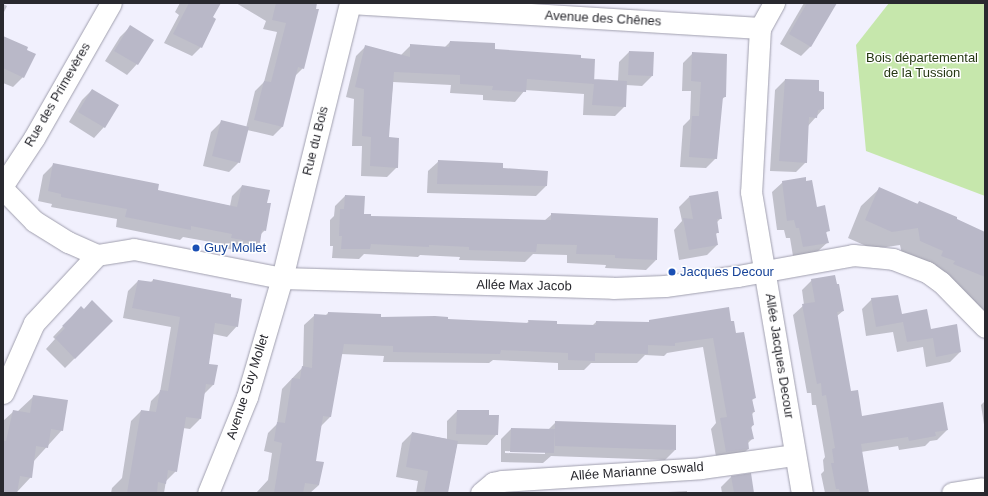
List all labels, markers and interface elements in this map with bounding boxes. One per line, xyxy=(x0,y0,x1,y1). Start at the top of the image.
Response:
street label: Avenue des Chênes xyxy=(544,8,662,30)
street label: Rue des Primevères xyxy=(22,40,94,150)
park label: Bois départemental de la Tussion xyxy=(866,51,978,82)
street label: Rue du Bois xyxy=(300,105,332,177)
place label: Guy Mollet xyxy=(204,240,266,256)
marker: Guy Mollet xyxy=(191,243,201,253)
place label: Jacques Decour xyxy=(680,264,774,280)
marker: Jacques Decour xyxy=(667,267,677,277)
street label: Allée Max Jacob xyxy=(476,277,572,295)
street label: Allée Jacques Decour xyxy=(761,292,797,420)
street label: Avenue Guy Mollet xyxy=(224,332,272,442)
street label: Allée Marianne Oswald xyxy=(570,460,704,484)

